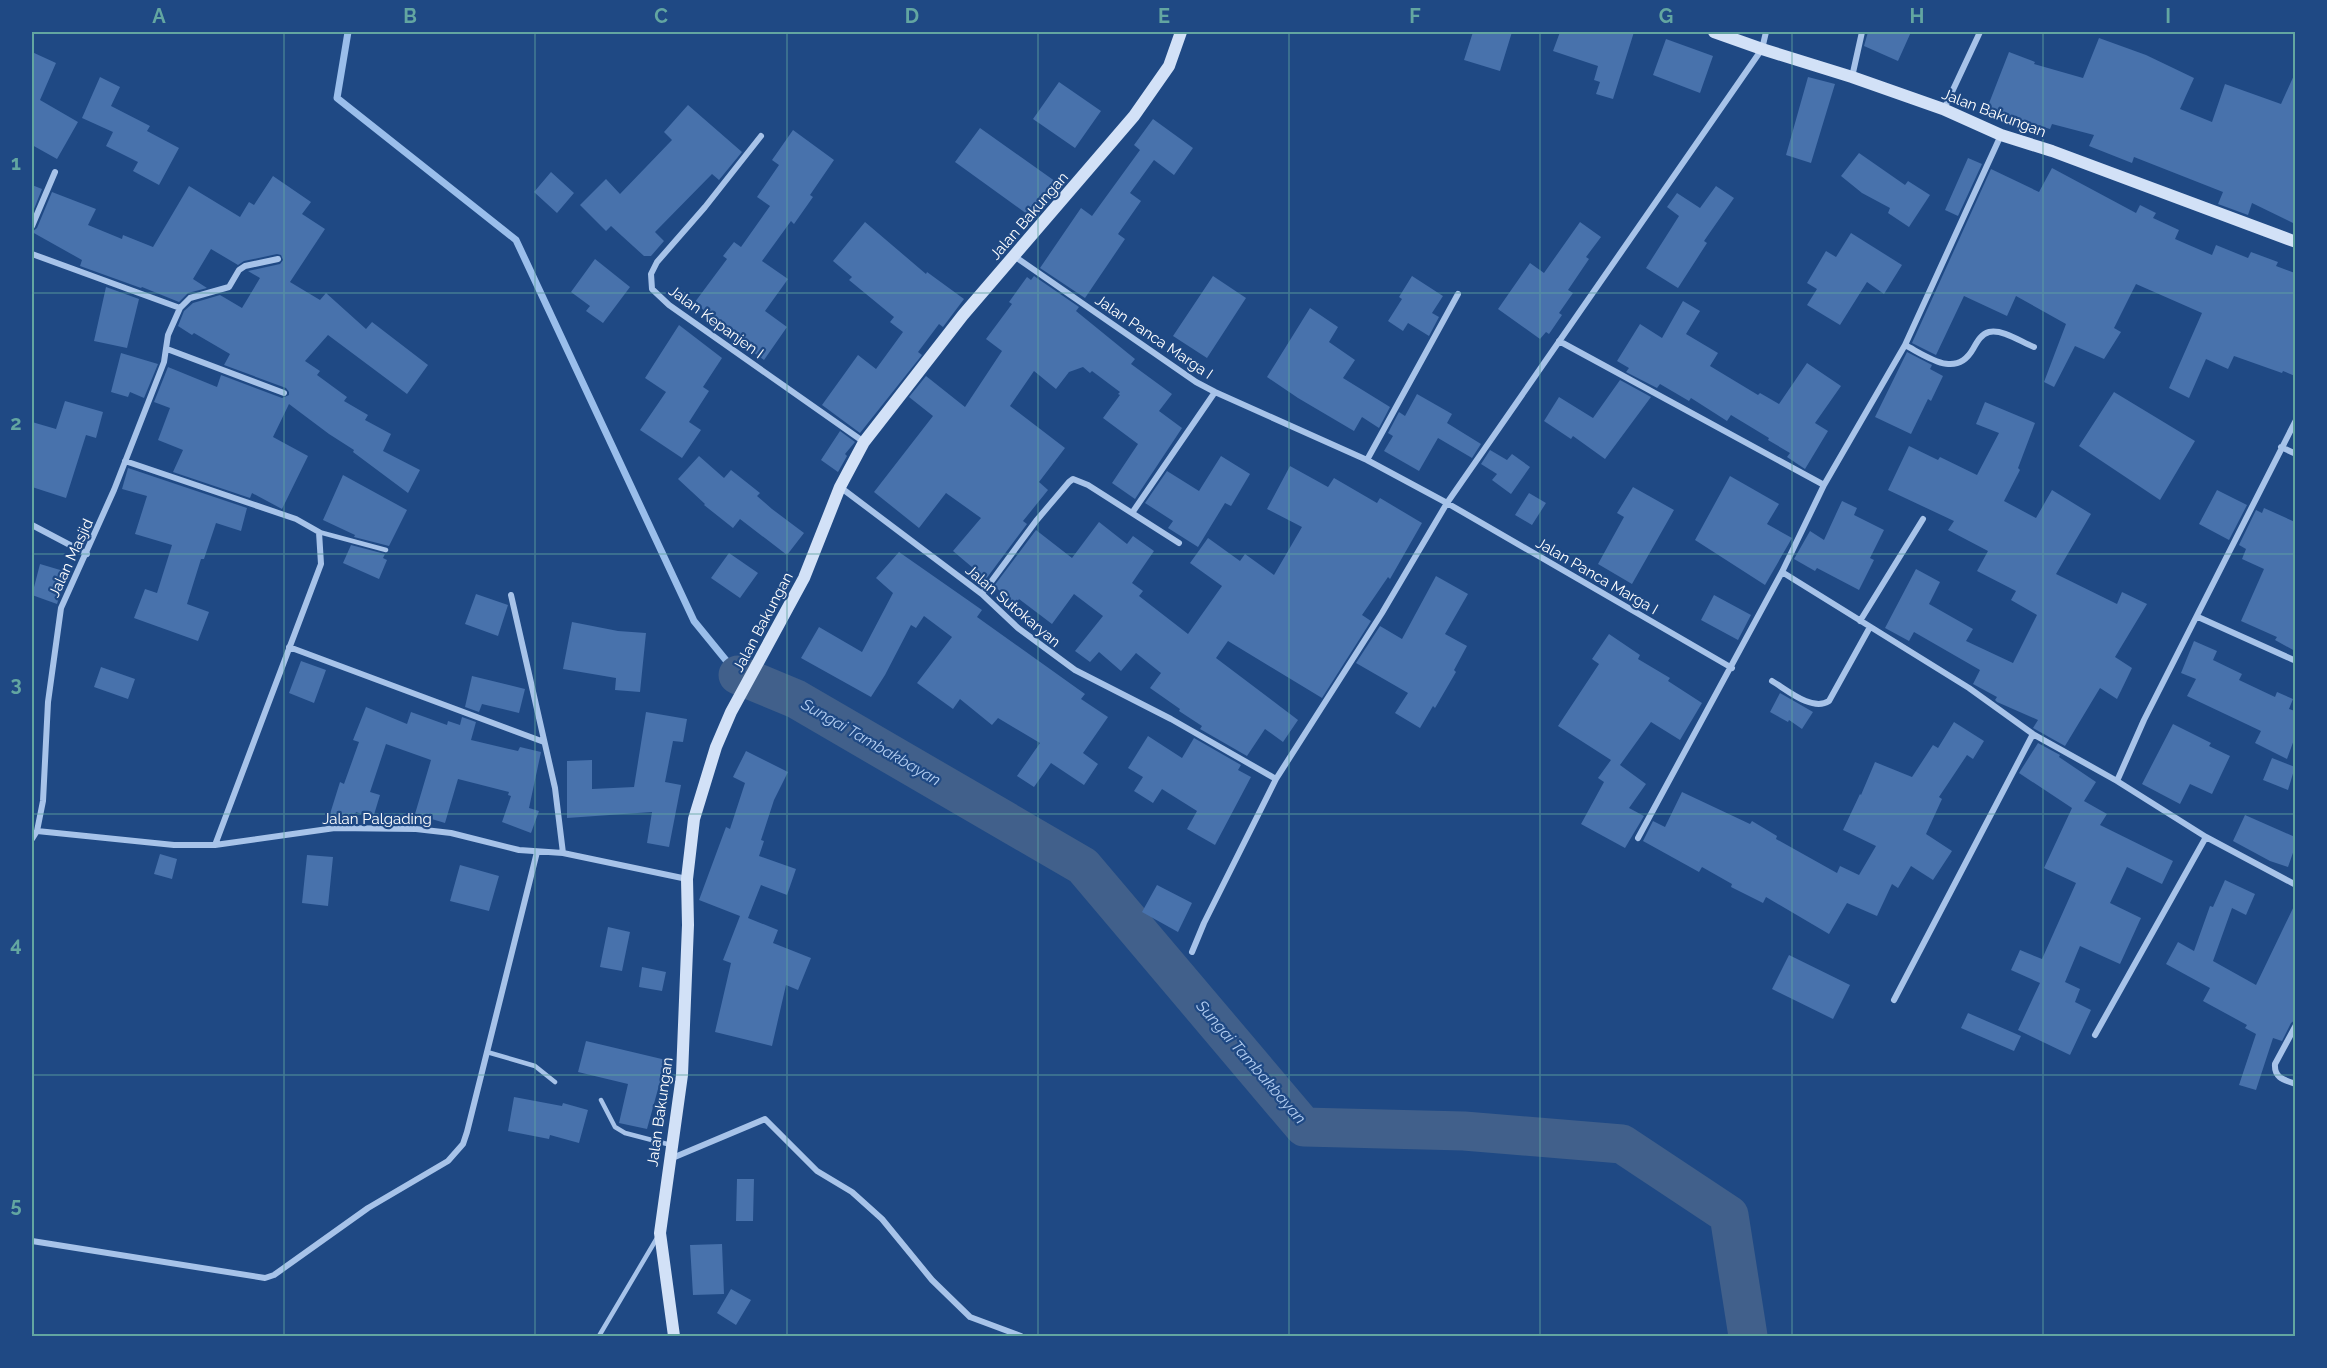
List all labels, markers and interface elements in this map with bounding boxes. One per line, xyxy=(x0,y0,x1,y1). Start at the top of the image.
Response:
text: A xyxy=(152,4,166,28)
text: B xyxy=(403,4,417,28)
text: C xyxy=(654,4,668,28)
text: D xyxy=(905,4,919,28)
text: E xyxy=(1158,4,1170,28)
text: F xyxy=(1409,4,1421,28)
text: G xyxy=(1659,4,1673,28)
text: H xyxy=(1910,4,1924,28)
text: I xyxy=(2165,4,2171,28)
street label: Jalan Bakungan xyxy=(1939,85,2049,141)
text: 1 xyxy=(11,151,21,175)
street label: Jalan Bakungan xyxy=(986,169,1072,263)
street label: Jalan Kepanjen I xyxy=(665,282,767,362)
street label: Jalan Panca Marga I xyxy=(1092,291,1216,383)
text: 2 xyxy=(10,411,22,435)
street label: Jalan Masjid xyxy=(45,516,97,600)
street label: Jalan Panca Marga I xyxy=(1533,534,1661,618)
street label: Jalan Sutokaryan xyxy=(962,561,1064,651)
street label: Jalan Bakungan xyxy=(729,569,797,675)
text: 3 xyxy=(10,672,22,696)
water label: Sungai Tambakbayan xyxy=(797,694,944,790)
street label: Jalan Palgading xyxy=(322,810,432,828)
text: 4 xyxy=(10,932,22,956)
water label: Sungai Tambakbayan xyxy=(1192,996,1310,1128)
street label: Jalan Bakungan xyxy=(643,1056,677,1168)
text: 5 xyxy=(10,1193,22,1217)

